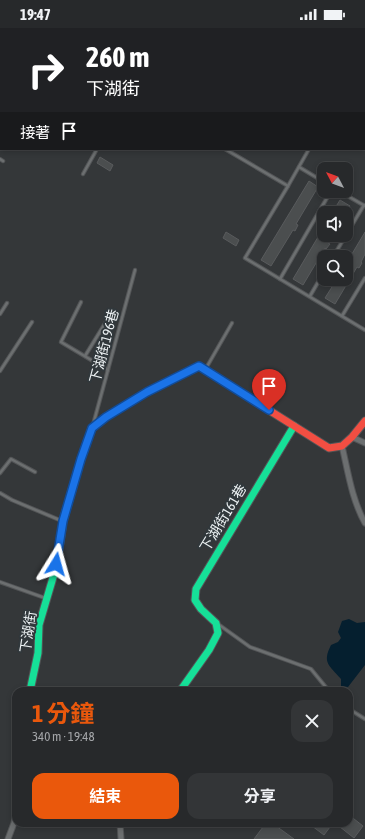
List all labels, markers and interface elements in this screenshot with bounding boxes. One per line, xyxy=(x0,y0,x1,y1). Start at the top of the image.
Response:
text: 19:47 xyxy=(20,6,51,23)
text: 260 m xyxy=(86,41,149,73)
icon: right xyxy=(20,44,72,96)
text: 下湖街 xyxy=(86,78,140,99)
icon: arrive xyxy=(58,120,80,142)
text: 接著 xyxy=(20,124,50,141)
north arrow xyxy=(317,162,353,198)
map controls xyxy=(317,162,353,286)
button: sound xyxy=(317,206,353,242)
button: search xyxy=(317,250,353,286)
street label: 下湖街196巷 xyxy=(86,307,122,385)
pin xyxy=(252,369,286,410)
icon: arrive xyxy=(258,375,280,397)
street label: 下湖街161巷 xyxy=(197,481,249,555)
position arrow xyxy=(35,543,77,585)
street label: 下湖街 xyxy=(17,610,39,654)
text: 1 分鐘 xyxy=(32,700,95,727)
button: close xyxy=(291,700,333,742)
text: 340 m · 19:48 xyxy=(32,729,95,744)
button: 結束 xyxy=(32,773,179,819)
button: 分享 xyxy=(187,773,333,819)

